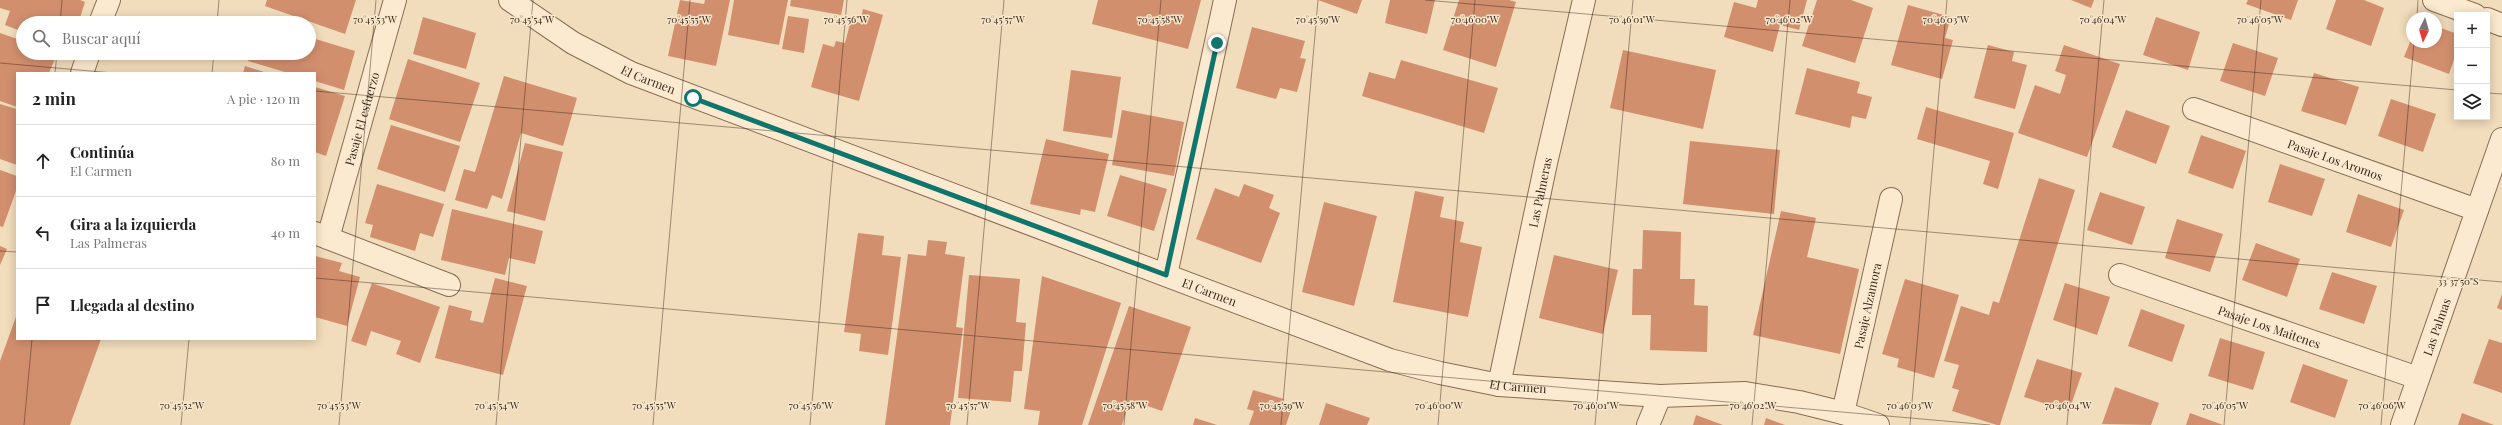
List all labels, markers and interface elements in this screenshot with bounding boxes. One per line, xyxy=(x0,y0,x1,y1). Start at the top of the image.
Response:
text: 70°45'53"W xyxy=(353,12,398,26)
text: 70°45'54"W xyxy=(510,12,555,26)
text: 70°45'55"W xyxy=(667,12,712,26)
text: 70°45'56"W xyxy=(824,12,869,26)
text: 70°45'57"W xyxy=(981,12,1026,26)
text: 70°45'58"W xyxy=(1138,12,1183,26)
text: 70°45'59"W xyxy=(1296,12,1341,26)
text: 70°46'00"W xyxy=(1451,12,1500,26)
text: 70°46'01"W xyxy=(1609,12,1656,26)
text: 70°46'02"W xyxy=(1766,12,1813,26)
text: 70°46'03"W xyxy=(1923,12,1970,26)
text: 70°46'04"W xyxy=(2080,12,2127,26)
text: 70°46'05"W xyxy=(2237,12,2284,26)
north arrow xyxy=(2406,12,2442,48)
map controls xyxy=(2454,12,2490,120)
button: + xyxy=(2454,12,2490,48)
search box xyxy=(16,16,316,60)
icon: search xyxy=(30,27,52,49)
text: Buscar aquí xyxy=(62,28,141,48)
route end xyxy=(1208,34,1226,52)
button: − xyxy=(2454,48,2490,84)
street label: El Carmen xyxy=(618,61,678,97)
street label: Pasaje El esfuerzo xyxy=(341,70,382,167)
button: layers xyxy=(2454,84,2490,120)
text: 2 min xyxy=(32,87,76,109)
route start xyxy=(684,89,702,107)
text: A pie · 120 m xyxy=(227,90,300,107)
street label: Pasaje Los Aromos xyxy=(2285,135,2385,184)
text: Continúa xyxy=(70,142,134,162)
icon: ahead xyxy=(32,150,54,172)
text: 80 m xyxy=(271,152,300,169)
street label: Las Palmeras xyxy=(1525,156,1555,229)
text: El Carmen xyxy=(70,162,132,179)
text: Gira a la izquierda xyxy=(70,214,196,234)
icon: left xyxy=(32,222,54,244)
text: 40 m xyxy=(271,224,300,241)
text: Las Palmeras xyxy=(70,234,147,251)
street label: Pasaje Alzamora xyxy=(1850,261,1884,350)
street label: El Carmen xyxy=(1180,274,1239,309)
text: 33°37'50"S xyxy=(2438,274,2478,288)
icon: arrive xyxy=(32,294,54,316)
text: Llegada al destino xyxy=(70,295,194,315)
street label: Las Palmas xyxy=(2419,296,2454,358)
street label: Pasaje Los Maitenes xyxy=(2216,301,2323,352)
street label: El Carmen xyxy=(1488,375,1547,396)
text: 70°45'52"W xyxy=(160,398,205,412)
text: 70°45'53"W xyxy=(317,398,362,412)
text: 70°45'54"W xyxy=(475,398,520,412)
text: 70°45'55"W xyxy=(632,398,677,412)
text: 70°45'56"W xyxy=(789,398,834,412)
text: 70°45'57"W xyxy=(946,398,991,412)
text: 70°45'58"W xyxy=(1103,398,1148,412)
text: 70°45'59"W xyxy=(1260,398,1305,412)
text: 70°46'00"W xyxy=(1415,398,1464,412)
text: 70°46'01"W xyxy=(1573,398,1620,412)
text: 70°46'02"W xyxy=(1730,398,1777,412)
text: 70°46'03"W xyxy=(1887,398,1934,412)
text: 70°46'04"W xyxy=(2045,398,2092,412)
text: 70°46'05"W xyxy=(2202,398,2249,412)
text: 70°46'06"W xyxy=(2359,398,2406,412)

